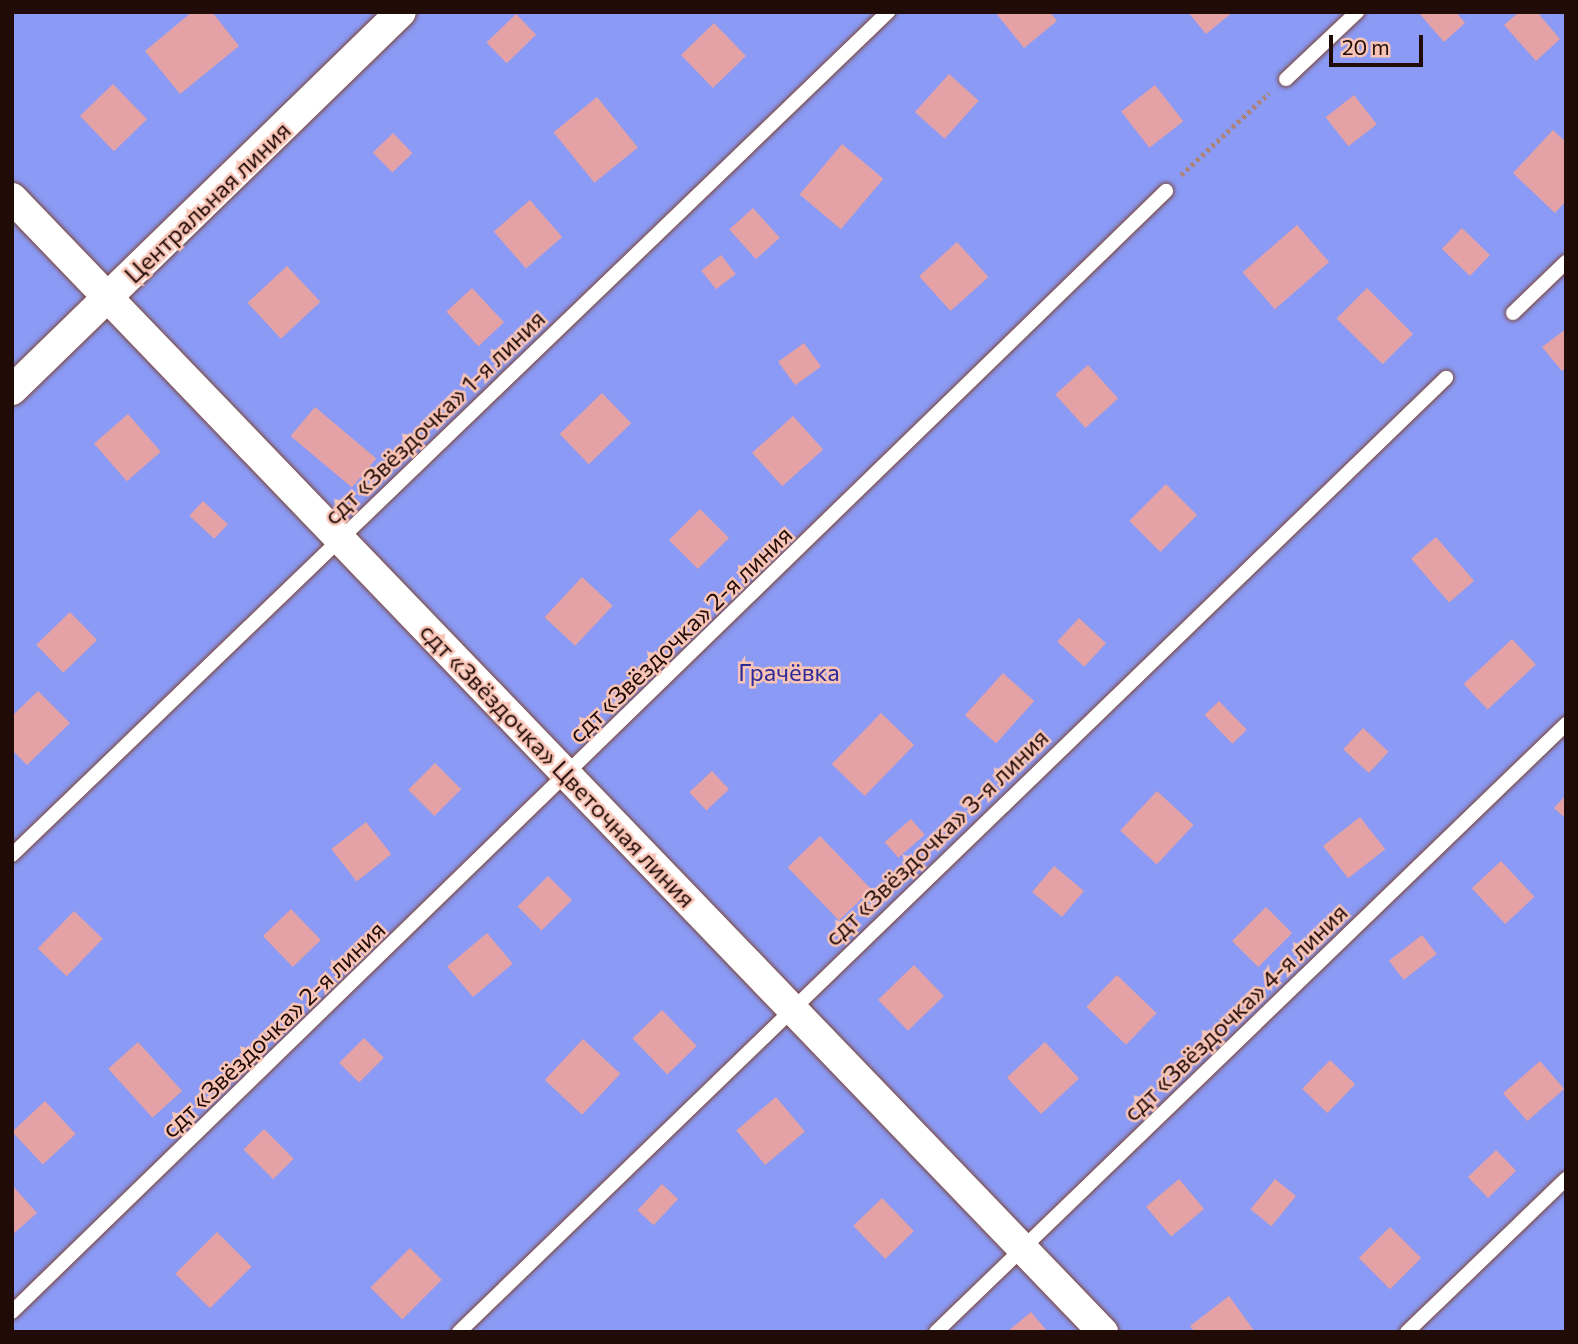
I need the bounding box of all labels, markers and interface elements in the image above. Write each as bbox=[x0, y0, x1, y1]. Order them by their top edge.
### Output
scale bar bbox=[1333, 21, 1428, 65]
text: 20 m bbox=[1342, 34, 1390, 59]
street label: Центральная линия bbox=[118, 115, 296, 289]
street label: сдт «Звёздочка» 1-я линия bbox=[318, 304, 550, 530]
street label: сдт «Звёздочка» 2-я линия bbox=[562, 520, 798, 748]
street label: сдт «Звёздочка» Цветочная линия bbox=[414, 617, 702, 913]
park label: Грачёвка bbox=[738, 658, 840, 686]
street label: сдт «Звёздочка» 3-я линия bbox=[818, 723, 1054, 951]
street label: сдт «Звёздочка» 4-я линия bbox=[1117, 897, 1353, 1127]
street label: сдт «Звёздочка» 2-я линия bbox=[155, 915, 391, 1143]

